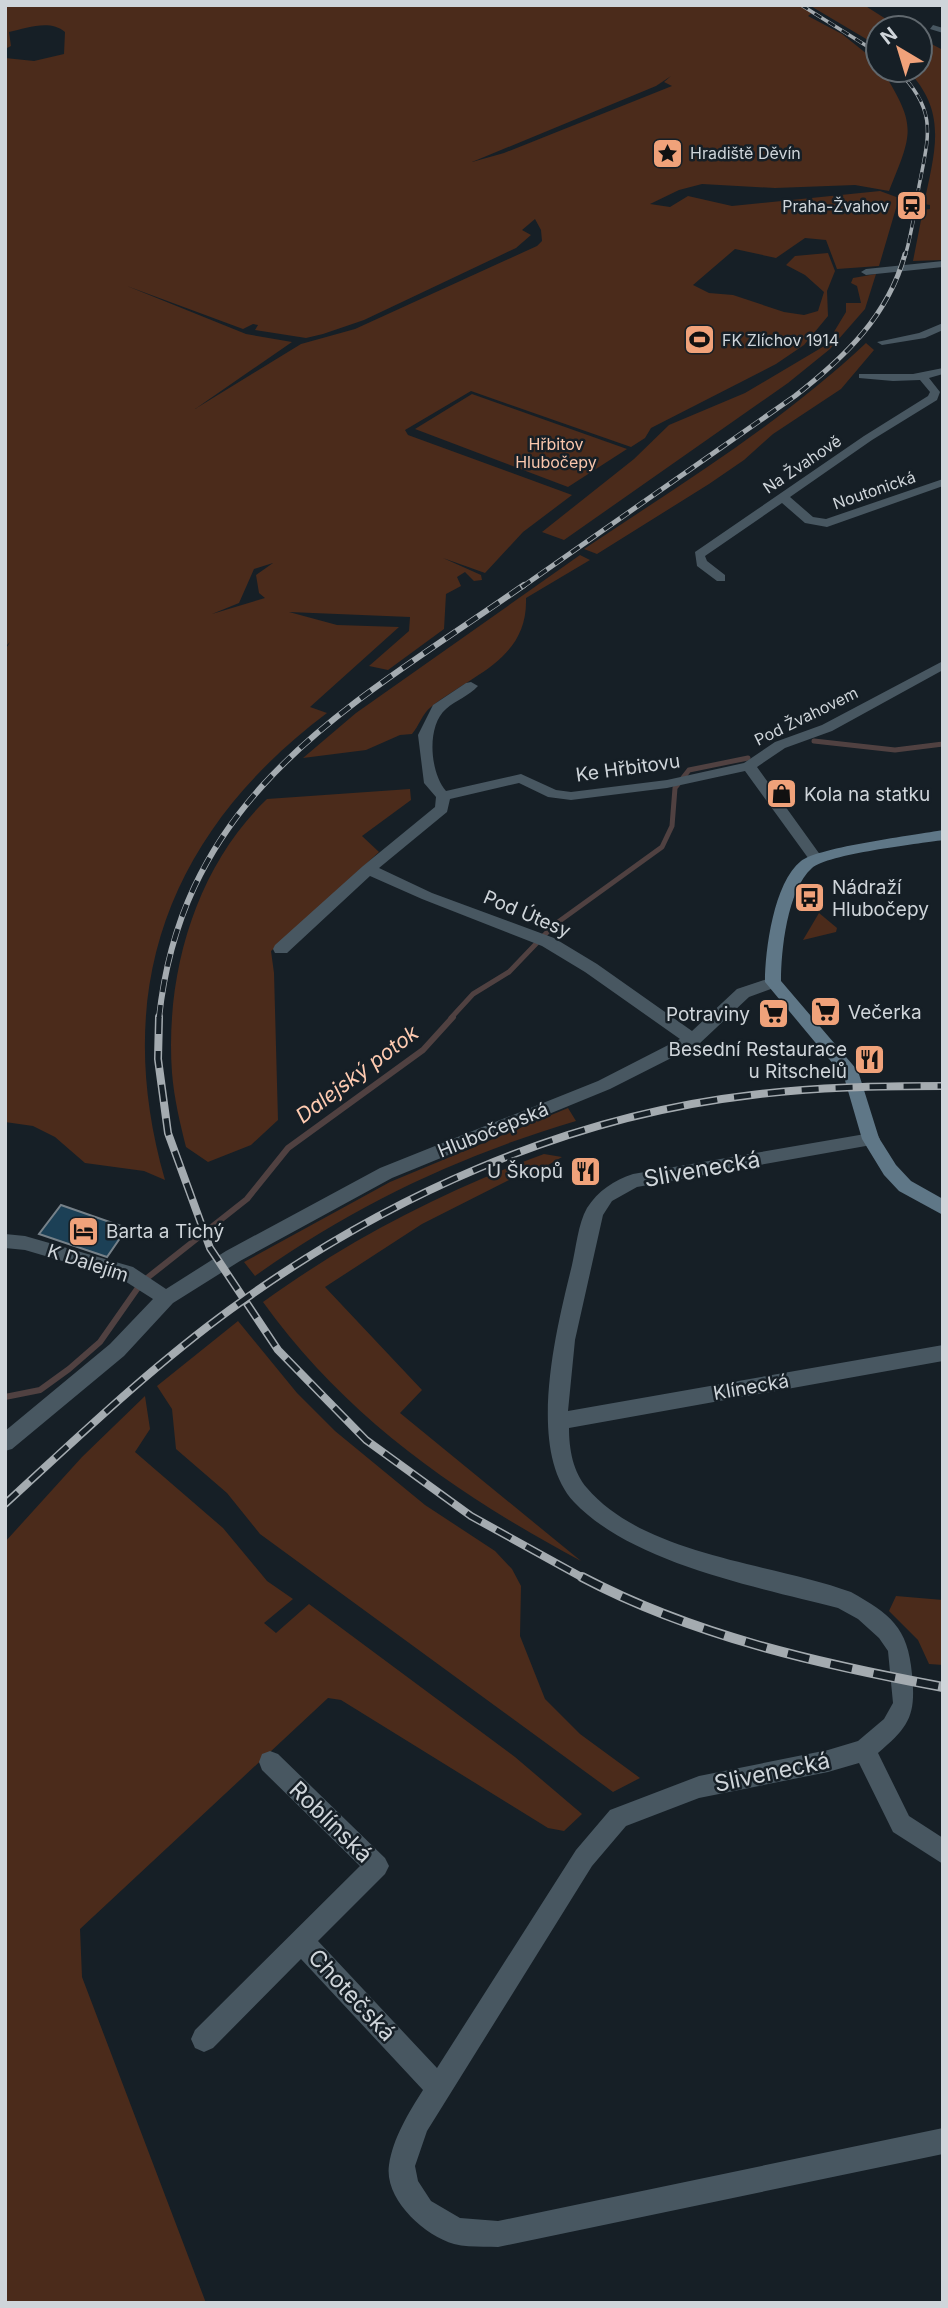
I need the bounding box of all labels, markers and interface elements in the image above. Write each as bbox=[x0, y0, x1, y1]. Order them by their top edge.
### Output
north arrow bbox=[864, 14, 934, 84]
text: N bbox=[876, 22, 902, 50]
place icon: Hradiště Děvín bbox=[650, 136, 684, 170]
place label: Hradiště Děvín bbox=[690, 143, 801, 163]
station icon: Praha-Žvahov bbox=[895, 189, 929, 223]
place label: Praha-Žvahov bbox=[782, 196, 889, 216]
sports icon: FK Zlíchov 1914 bbox=[682, 323, 716, 357]
place label: FK Zlíchov 1914 bbox=[722, 330, 839, 350]
street label: Na Žvahově bbox=[759, 430, 845, 498]
park label: Hřbitov Hlubočepy bbox=[515, 434, 597, 472]
street label: Noutonická bbox=[830, 467, 918, 513]
street label: Pod Žvahovem bbox=[751, 682, 861, 750]
street label: Ke Hřbitovu bbox=[574, 749, 682, 787]
shop icon: Kola na statku bbox=[764, 777, 798, 811]
place label: Kola na statku bbox=[804, 783, 930, 806]
place label: Nádraží Hlubočepy bbox=[832, 876, 929, 921]
bus stop icon: Nádraží Hlubočepy bbox=[792, 881, 826, 915]
street label: Pod Útesy bbox=[480, 884, 575, 943]
supermarket icon: Večerka bbox=[808, 995, 842, 1029]
supermarket icon: Potraviny bbox=[756, 997, 790, 1031]
place label: Večerka bbox=[848, 1001, 922, 1024]
place label: Potraviny bbox=[666, 1003, 750, 1026]
water label: Dalejský potok bbox=[291, 1020, 424, 1128]
place label: Besední Restaurace u Ritschelů bbox=[669, 1038, 847, 1083]
restaurant icon: Besední Restaurace u Ritschelů bbox=[853, 1043, 887, 1077]
street label: Hlubočepská bbox=[434, 1097, 552, 1163]
street label: Slivenecká bbox=[642, 1145, 762, 1193]
restaurant icon: U Škopů bbox=[569, 1154, 603, 1188]
place label: U Škopů bbox=[487, 1160, 563, 1183]
hotel icon: Barta a Tichý bbox=[66, 1214, 100, 1248]
place label: Barta a Tichý bbox=[106, 1220, 225, 1243]
street label: K Dalejím bbox=[44, 1239, 132, 1287]
street label: Klínecká bbox=[711, 1369, 791, 1405]
street label: Slivenecká bbox=[712, 1746, 832, 1798]
street label: Roblínská bbox=[284, 1776, 378, 1868]
street label: Chotečská bbox=[302, 1943, 402, 2047]

